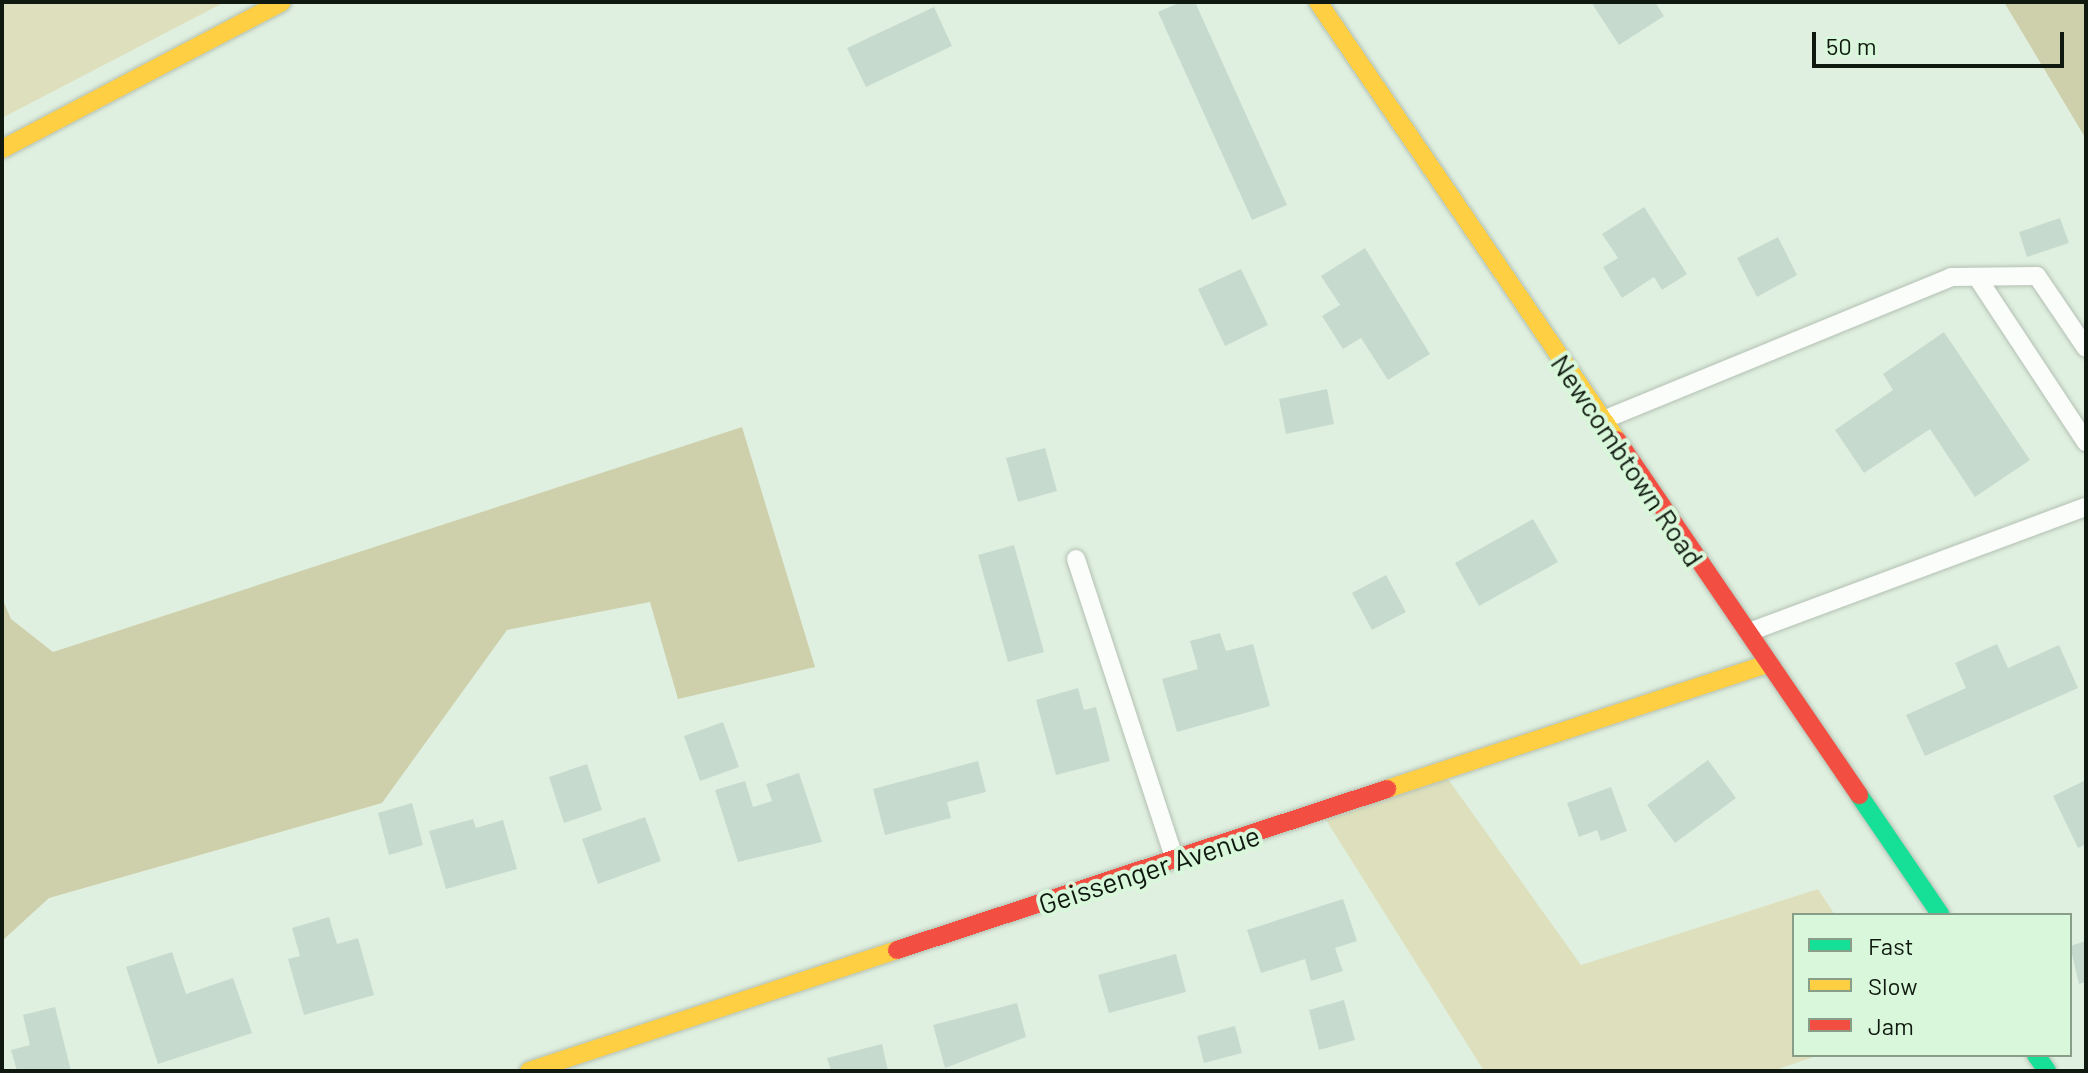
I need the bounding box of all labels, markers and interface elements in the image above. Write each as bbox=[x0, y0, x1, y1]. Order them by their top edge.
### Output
scale bar bbox=[1816, 16, 2068, 66]
text: 50 m bbox=[1826, 31, 1877, 60]
street label: Newcombtown Road bbox=[1545, 348, 1711, 572]
street label: Geissenger Avenue bbox=[1034, 817, 1264, 921]
legend bbox=[1792, 913, 2072, 1057]
text: Fast bbox=[1868, 931, 1913, 960]
text: Slow bbox=[1868, 971, 1917, 1000]
text: Jam bbox=[1868, 1011, 1914, 1040]

